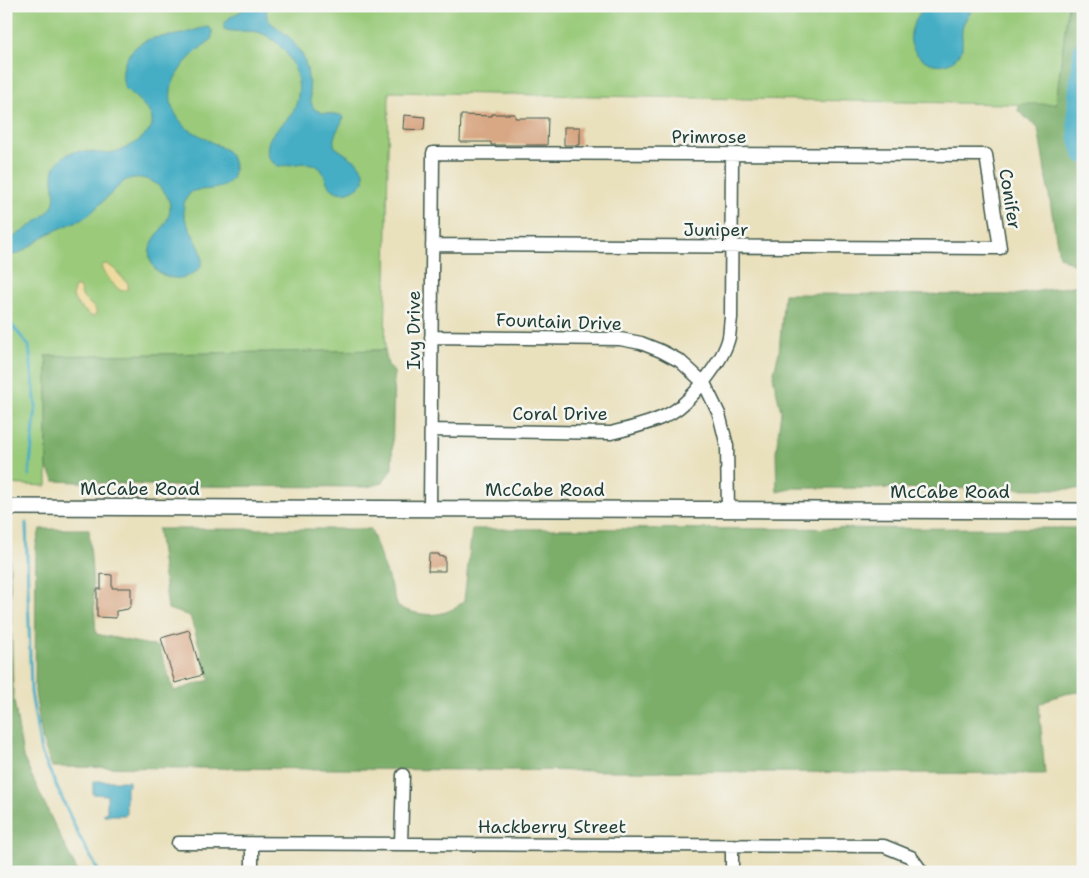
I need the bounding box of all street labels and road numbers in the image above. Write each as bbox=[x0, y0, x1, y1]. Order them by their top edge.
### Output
street label: Primrose bbox=[671, 125, 747, 149]
street label: Conifer bbox=[993, 167, 1027, 231]
street label: Juniper bbox=[683, 218, 749, 242]
street label: Ivy Drive bbox=[402, 290, 426, 370]
street label: Fountain Drive bbox=[496, 308, 622, 336]
street label: Coral Drive bbox=[512, 402, 608, 426]
street label: McCabe Road bbox=[80, 477, 200, 501]
street label: McCabe Road bbox=[485, 478, 605, 502]
street label: McCabe Road bbox=[890, 480, 1010, 504]
street label: Hackberry Street bbox=[478, 815, 626, 839]

